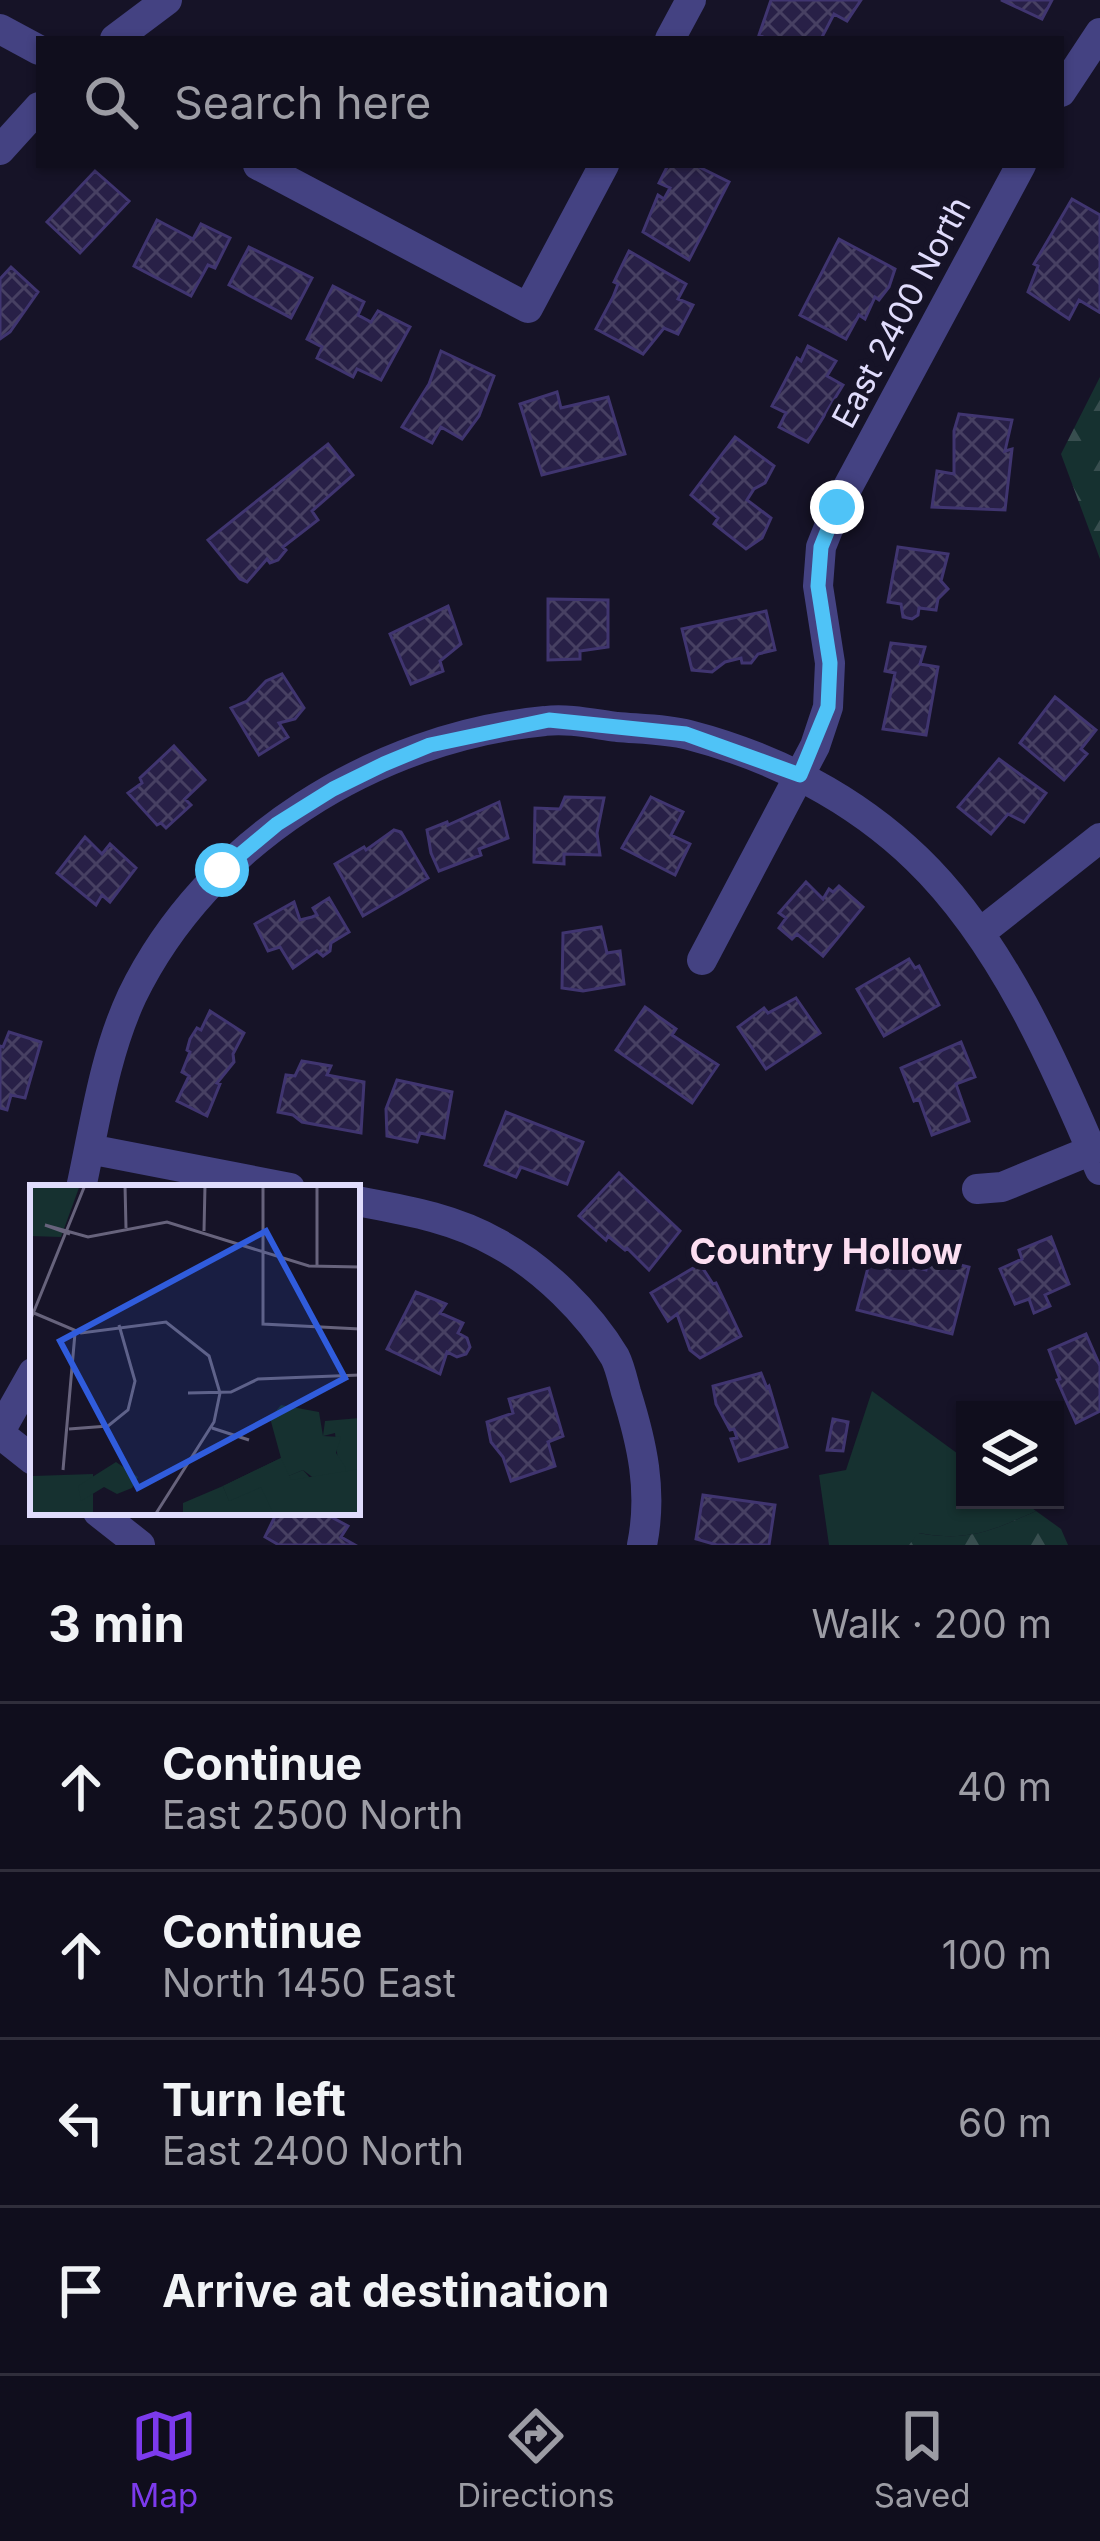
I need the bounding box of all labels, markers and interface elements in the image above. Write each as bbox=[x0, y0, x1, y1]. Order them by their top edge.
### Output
search box bbox=[36, 36, 1064, 168]
icon: search bbox=[78, 69, 144, 135]
text: Search here bbox=[174, 75, 431, 130]
street label: East 2400 North bbox=[823, 190, 979, 434]
route end bbox=[810, 480, 864, 534]
route start bbox=[195, 843, 249, 897]
inset map bbox=[30, 1185, 360, 1515]
district label: Country Hollow bbox=[690, 1229, 963, 1273]
map controls bbox=[956, 1401, 1064, 1509]
button: layers bbox=[956, 1401, 1064, 1509]
text: 3 min bbox=[48, 1593, 185, 1654]
text: Walk · 200 m bbox=[812, 1600, 1052, 1647]
text: Continue bbox=[162, 1736, 362, 1791]
icon: ahead bbox=[48, 1754, 114, 1820]
text: 40 m bbox=[957, 1763, 1052, 1810]
text: East 2500 North bbox=[162, 1791, 463, 1838]
text: Continue bbox=[162, 1904, 362, 1959]
icon: ahead bbox=[48, 1922, 114, 1988]
text: 100 m bbox=[942, 1931, 1052, 1978]
text: North 1450 East bbox=[162, 1959, 456, 2006]
text: Turn left bbox=[162, 2072, 346, 2127]
icon: left bbox=[48, 2090, 114, 2156]
text: 60 m bbox=[958, 2099, 1052, 2146]
text: East 2400 North bbox=[162, 2127, 464, 2174]
icon: arrive bbox=[48, 2258, 114, 2324]
text: Arrive at destination bbox=[162, 2263, 609, 2318]
tab: Map bbox=[130, 2403, 198, 2515]
tab: Directions bbox=[457, 2403, 615, 2515]
tab: Saved bbox=[874, 2403, 970, 2515]

